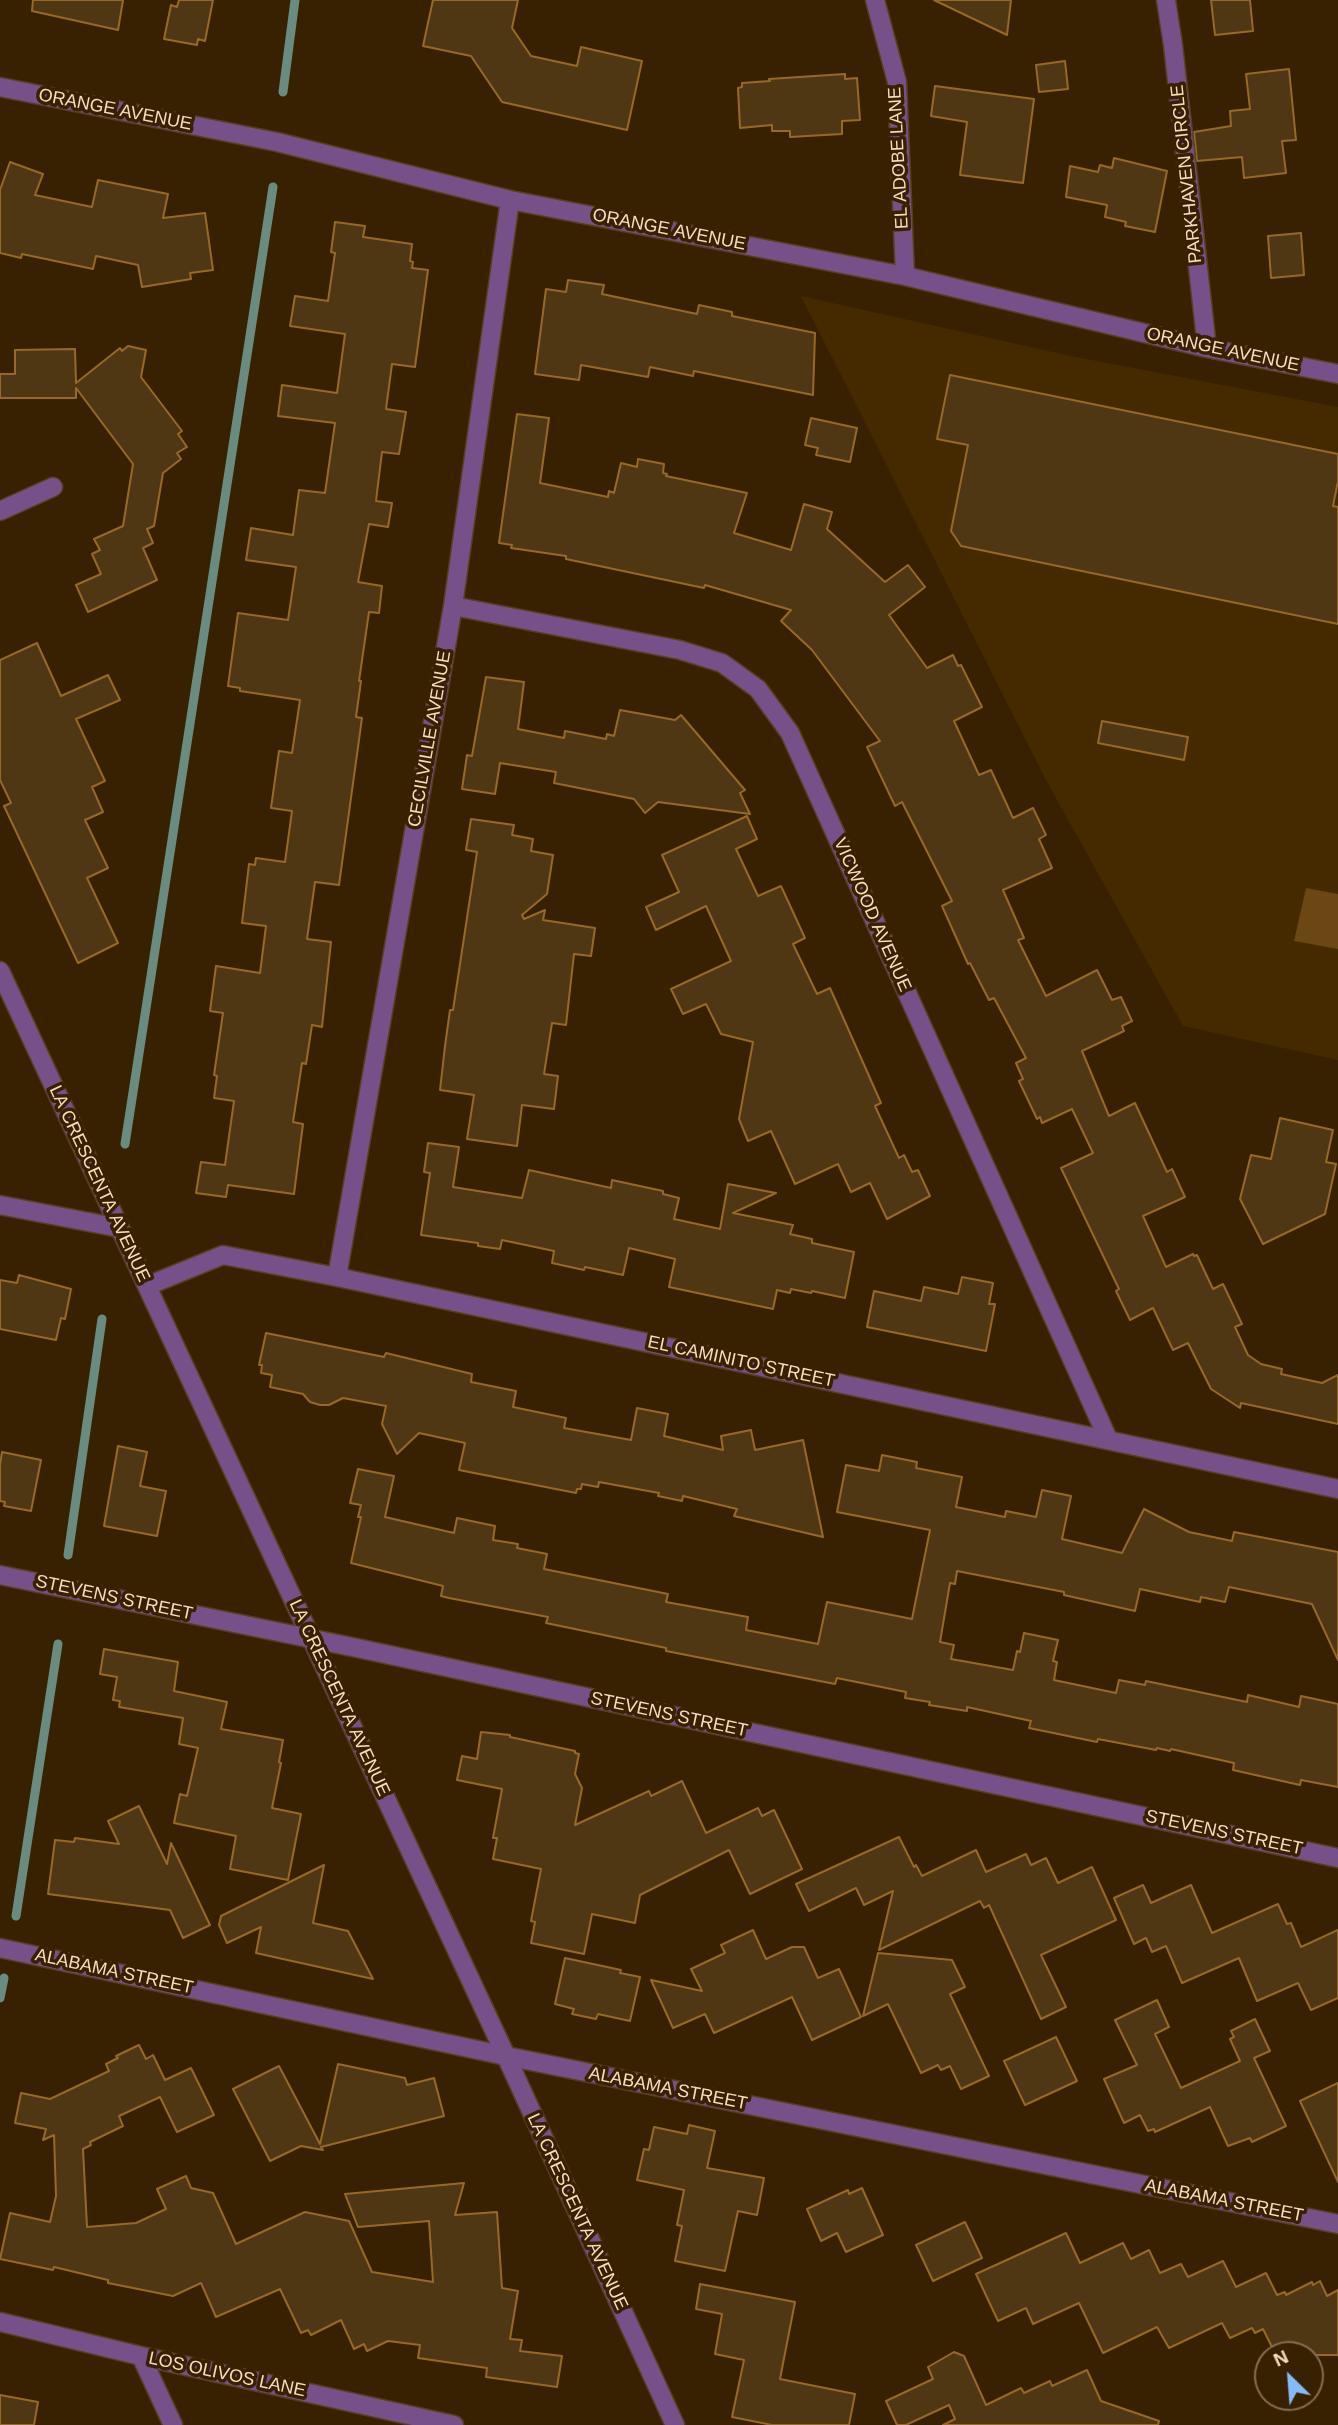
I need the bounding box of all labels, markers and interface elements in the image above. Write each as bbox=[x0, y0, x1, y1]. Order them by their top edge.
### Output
street label: PARKHAVEN CIRCLE bbox=[1167, 84, 1207, 264]
street label: ORANGE AVENUE bbox=[37, 85, 193, 135]
street label: EL ADOBE LANE bbox=[884, 87, 914, 229]
street label: ORANGE AVENUE bbox=[591, 205, 747, 255]
street label: ORANGE AVENUE bbox=[1145, 323, 1301, 377]
street label: CECILVILLE AVENUE bbox=[404, 649, 456, 829]
street label: VICWOOD AVENUE bbox=[828, 835, 916, 995]
street label: LA CRESCENTA AVENUE bbox=[44, 1082, 154, 1286]
street label: EL CAMINITO STREET bbox=[645, 1332, 837, 1392]
street label: STEVENS STREET bbox=[33, 1571, 195, 1625]
street label: LA CRESCENTA AVENUE bbox=[284, 1596, 394, 1800]
street label: STEVENS STREET bbox=[588, 1688, 750, 1742]
street label: STEVENS STREET bbox=[1143, 1806, 1305, 1860]
street label: ALABAMA STREET bbox=[33, 1945, 195, 1999]
street label: ALABAMA STREET bbox=[587, 2063, 749, 2115]
street label: LA CRESCENTA AVENUE bbox=[522, 2110, 632, 2314]
street label: ALABAMA STREET bbox=[1143, 2175, 1305, 2227]
north arrow bbox=[1254, 2341, 1324, 2411]
text: N bbox=[1270, 2346, 1291, 2371]
street label: LOS OLIVOS LANE bbox=[146, 2348, 308, 2402]

